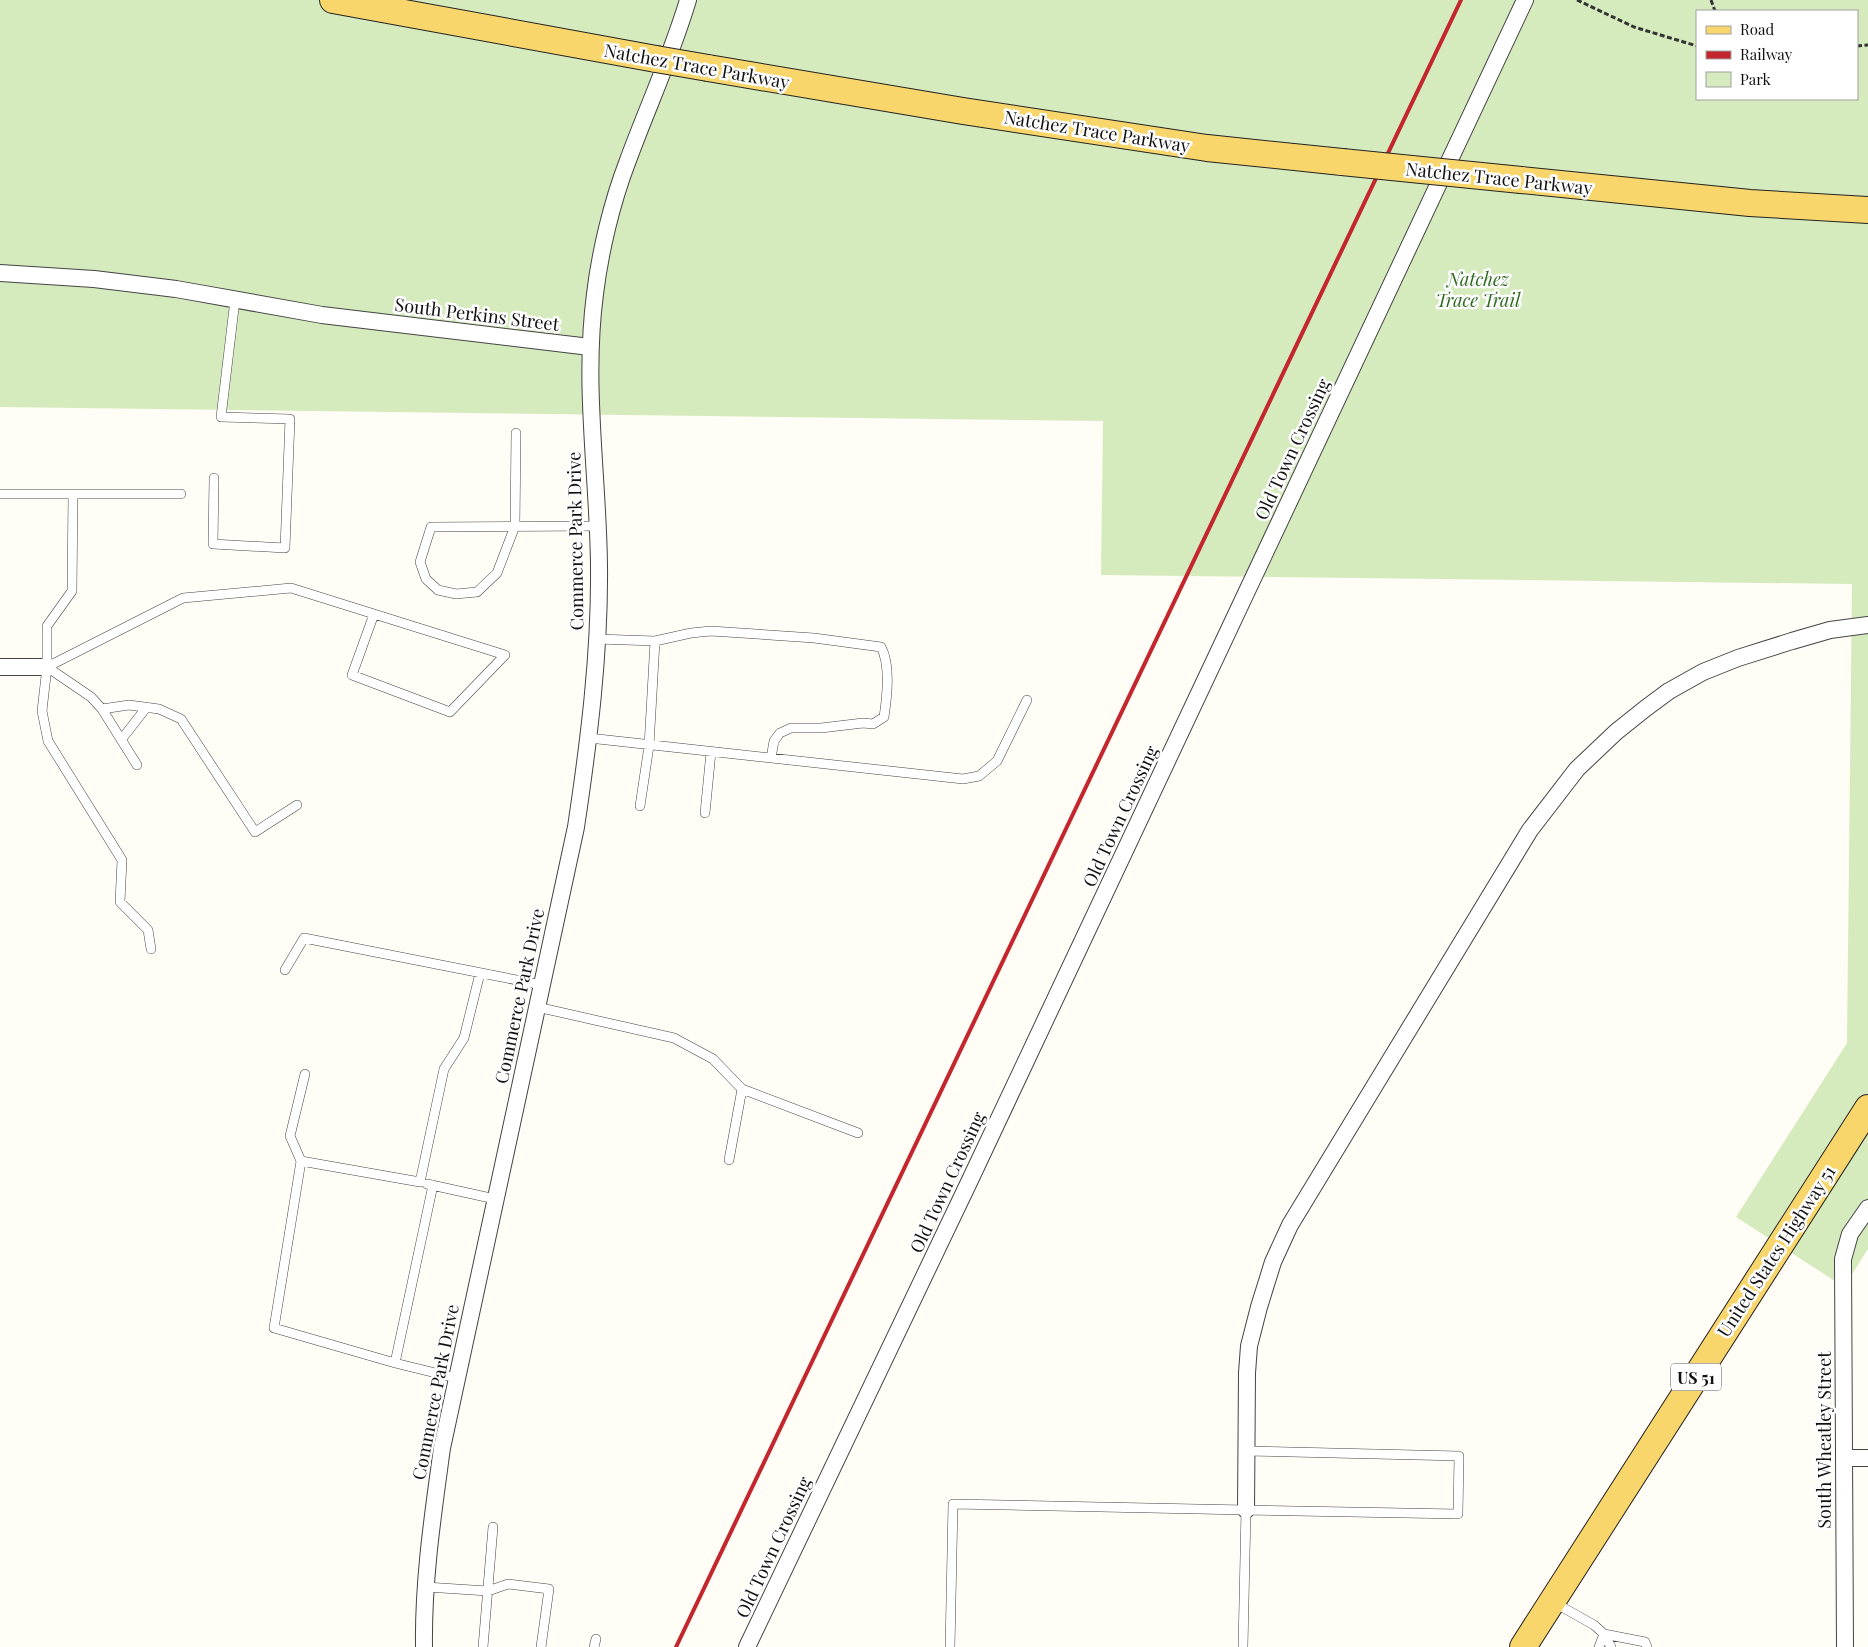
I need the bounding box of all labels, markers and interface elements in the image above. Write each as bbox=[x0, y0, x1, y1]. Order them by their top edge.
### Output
legend bbox=[1696, 10, 1858, 100]
text: Road bbox=[1740, 19, 1774, 39]
street label: Natchez Trace Parkway bbox=[602, 38, 792, 94]
text: Railway bbox=[1740, 44, 1793, 64]
text: Park bbox=[1740, 69, 1772, 89]
street label: Natchez Trace Parkway bbox=[1002, 104, 1192, 158]
street label: Natchez Trace Parkway bbox=[1404, 156, 1594, 200]
park label: Natchez Trace Trail bbox=[1436, 267, 1521, 312]
street label: South Perkins Street bbox=[393, 292, 561, 336]
street label: Old Town Crossing bbox=[1249, 374, 1335, 523]
street label: Commerce Park Drive bbox=[561, 452, 589, 630]
street label: Old Town Crossing bbox=[1077, 741, 1163, 890]
street label: Commerce Park Drive bbox=[489, 906, 549, 1086]
street label: Old Town Crossing bbox=[904, 1107, 990, 1256]
street label: United States Highway 51 bbox=[1711, 1160, 1841, 1341]
street label: Commerce Park Drive bbox=[406, 1302, 464, 1482]
street label: South Wheatley Street bbox=[1812, 1351, 1836, 1529]
road number: US 51 bbox=[1671, 1364, 1721, 1390]
street label: Old Town Crossing bbox=[730, 1472, 816, 1621]

